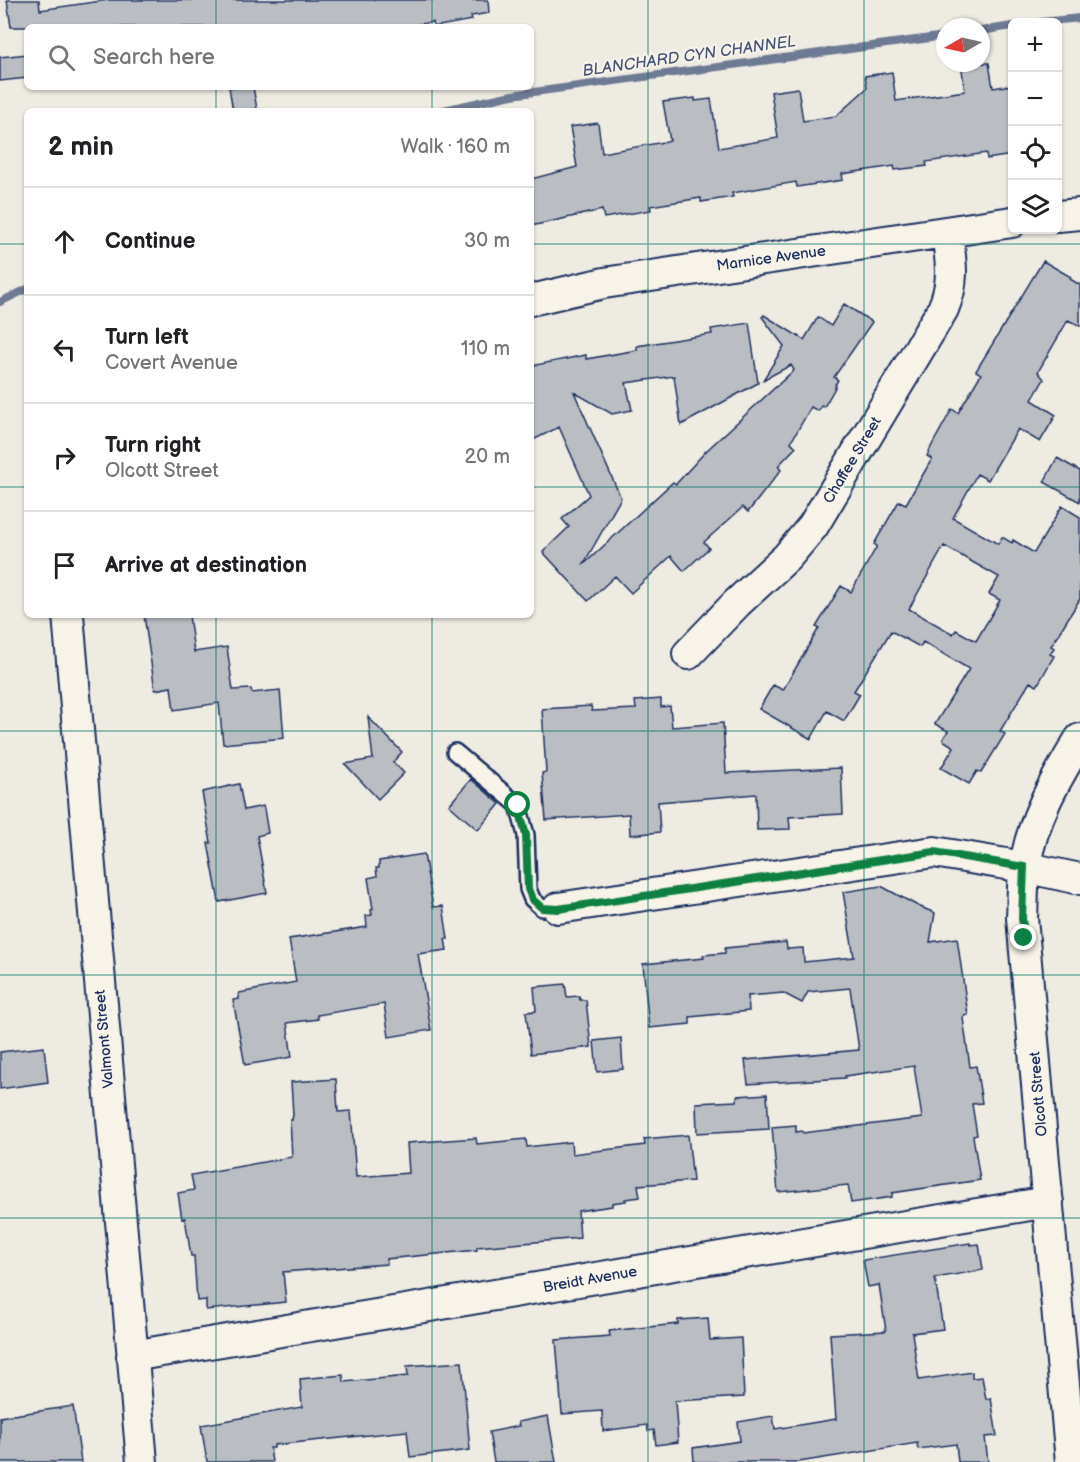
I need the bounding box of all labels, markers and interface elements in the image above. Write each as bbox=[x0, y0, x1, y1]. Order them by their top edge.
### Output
north arrow bbox=[936, 18, 990, 72]
map controls bbox=[1008, 18, 1062, 234]
button: + bbox=[1008, 18, 1062, 72]
search box bbox=[24, 24, 534, 90]
water label: BLANCHARD CYN CHANNEL bbox=[581, 32, 797, 81]
icon: search bbox=[45, 41, 78, 74]
text: Search here bbox=[93, 44, 215, 71]
button: − bbox=[1008, 72, 1062, 126]
button: locate bbox=[1008, 126, 1062, 180]
text: 2 min bbox=[48, 132, 114, 163]
text: Walk · 160 m bbox=[401, 135, 510, 159]
button: layers bbox=[1008, 180, 1062, 234]
icon: ahead bbox=[48, 225, 81, 258]
text: Continue bbox=[105, 228, 195, 255]
text: 30 m bbox=[464, 229, 510, 253]
street label: Marnice Avenue bbox=[715, 241, 827, 276]
text: Turn left bbox=[105, 324, 189, 351]
icon: left bbox=[48, 333, 81, 366]
text: 110 m bbox=[461, 337, 510, 361]
text: Covert Avenue bbox=[105, 351, 238, 375]
street label: Chaffee Street bbox=[819, 413, 886, 507]
text: Turn right bbox=[105, 432, 201, 459]
icon: right bbox=[48, 441, 81, 474]
text: 20 m bbox=[465, 445, 510, 469]
text: Olcott Street bbox=[105, 459, 219, 483]
icon: arrive bbox=[48, 549, 81, 582]
text: Arrive at destination bbox=[105, 552, 307, 579]
route start bbox=[504, 791, 530, 817]
route end bbox=[1010, 924, 1036, 950]
street label: Valmont Street bbox=[91, 988, 118, 1089]
street label: Olcott Street bbox=[1025, 1050, 1052, 1137]
street label: Breidt Avenue bbox=[541, 1262, 639, 1297]

